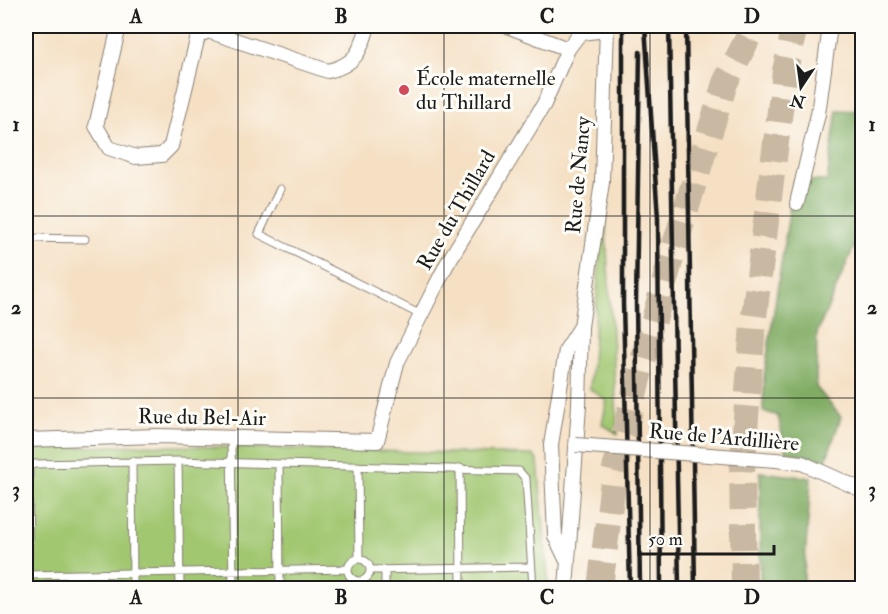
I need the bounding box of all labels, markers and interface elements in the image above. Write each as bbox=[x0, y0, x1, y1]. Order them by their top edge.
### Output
text: A bbox=[129, 4, 143, 29]
text: B bbox=[334, 4, 348, 29]
text: C bbox=[540, 4, 554, 29]
text: D bbox=[744, 4, 760, 29]
north arrow bbox=[771, 57, 831, 117]
place label: École maternelle du Thillard bbox=[416, 65, 556, 116]
marker: École maternelle du Thillard bbox=[397, 83, 411, 97]
text: N bbox=[788, 89, 808, 112]
text: 1 bbox=[12, 112, 20, 137]
text: 1 bbox=[868, 112, 876, 137]
street label: Rue de Nancy bbox=[560, 114, 597, 235]
street label: Rue du Thillard bbox=[411, 145, 502, 275]
text: 2 bbox=[11, 295, 21, 320]
text: 2 bbox=[867, 295, 877, 320]
street label: Rue du Bel-Air bbox=[138, 403, 266, 432]
street label: Rue de l'Ardillière bbox=[648, 417, 801, 458]
text: 3 bbox=[12, 477, 20, 502]
text: 3 bbox=[868, 477, 876, 502]
scale bar bbox=[639, 518, 774, 556]
text: 50 m bbox=[648, 528, 683, 551]
text: A bbox=[129, 585, 143, 610]
text: B bbox=[334, 585, 348, 610]
text: C bbox=[540, 585, 554, 610]
text: D bbox=[744, 585, 760, 610]

